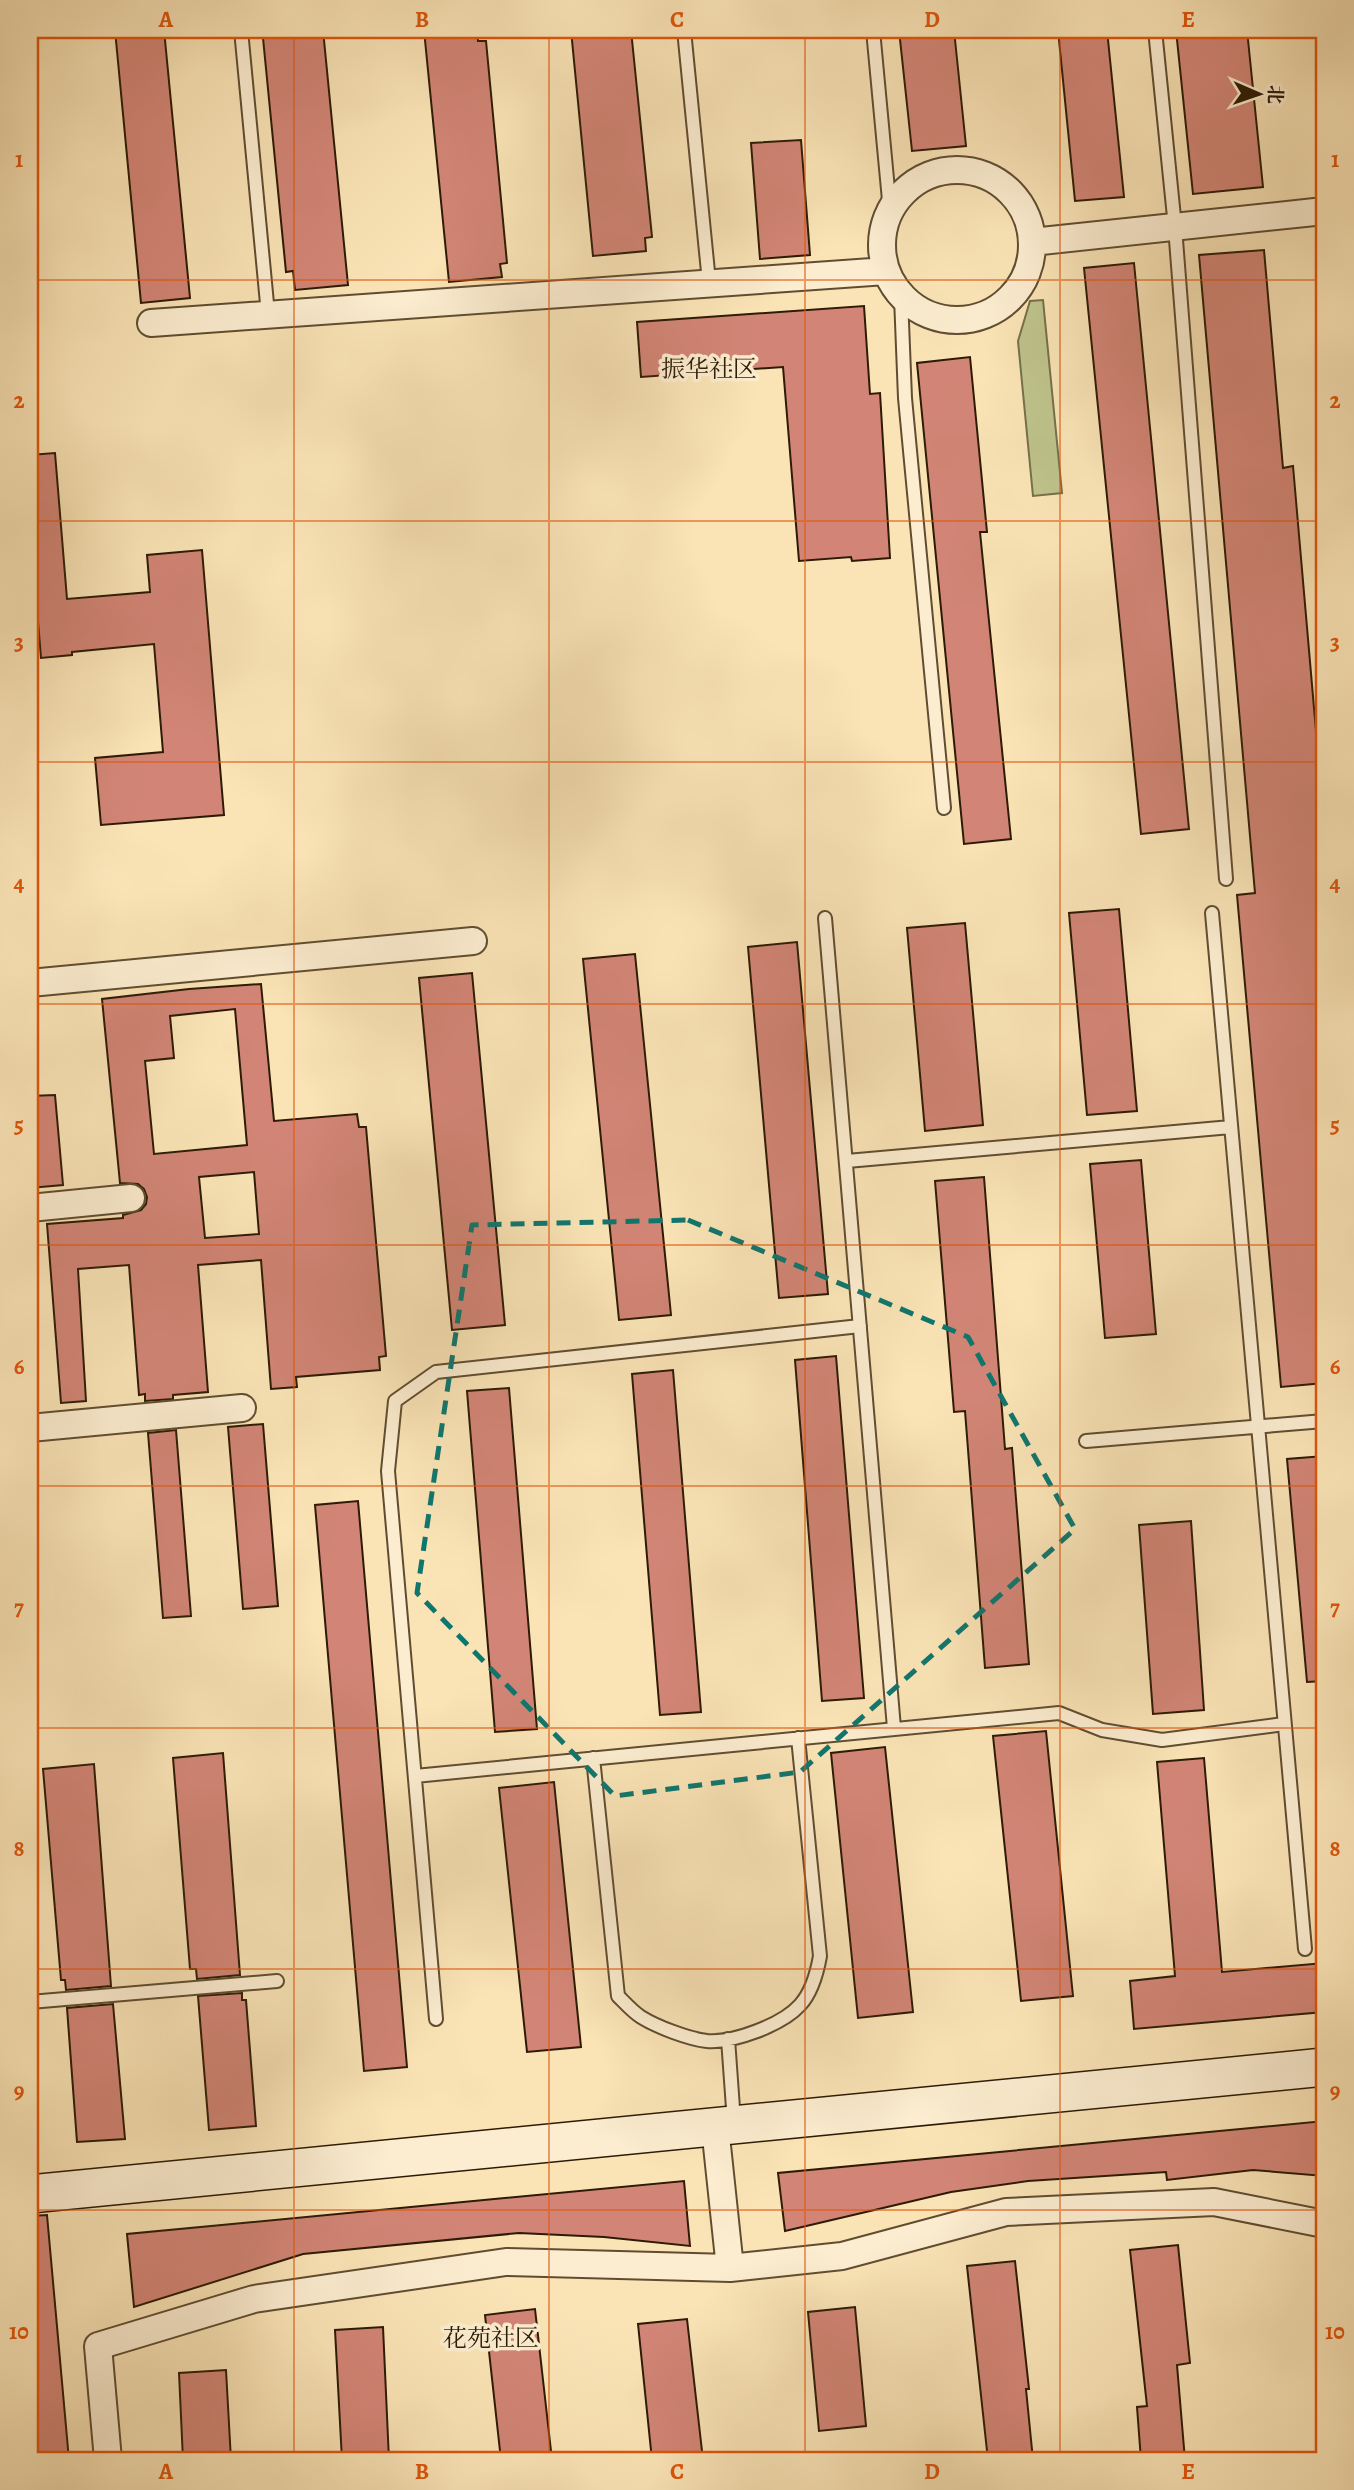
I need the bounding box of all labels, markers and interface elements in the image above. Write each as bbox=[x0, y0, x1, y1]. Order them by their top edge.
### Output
text: A bbox=[158, 4, 174, 35]
text: B bbox=[415, 4, 429, 35]
text: C bbox=[670, 4, 684, 35]
text: D bbox=[924, 4, 940, 35]
text: E bbox=[1181, 4, 1195, 35]
north arrow bbox=[1224, 60, 1294, 130]
text: 北 bbox=[1262, 85, 1288, 105]
text: 1 bbox=[15, 144, 23, 175]
text: 1 bbox=[1331, 144, 1339, 175]
district label: 振华社区 bbox=[661, 353, 757, 385]
text: 2 bbox=[13, 385, 25, 416]
text: 2 bbox=[1329, 385, 1341, 416]
text: 3 bbox=[14, 627, 24, 658]
text: 3 bbox=[1330, 627, 1340, 658]
text: 4 bbox=[14, 868, 25, 899]
text: 4 bbox=[1330, 868, 1341, 899]
text: 5 bbox=[14, 1109, 24, 1140]
text: 5 bbox=[1330, 1109, 1340, 1140]
text: 6 bbox=[14, 1351, 25, 1382]
text: 6 bbox=[1330, 1351, 1341, 1382]
text: 7 bbox=[14, 1592, 24, 1623]
text: 7 bbox=[1330, 1592, 1340, 1623]
text: 8 bbox=[13, 1833, 25, 1864]
text: 8 bbox=[1329, 1833, 1341, 1864]
text: 9 bbox=[14, 2075, 24, 2106]
text: 9 bbox=[1330, 2075, 1340, 2106]
text: 10 bbox=[9, 2316, 29, 2347]
text: 10 bbox=[1325, 2316, 1345, 2347]
district label: 花苑社区 bbox=[443, 2322, 539, 2354]
text: A bbox=[158, 2456, 174, 2487]
text: B bbox=[415, 2456, 429, 2487]
text: C bbox=[670, 2456, 684, 2487]
text: D bbox=[924, 2456, 940, 2487]
text: E bbox=[1181, 2456, 1195, 2487]

